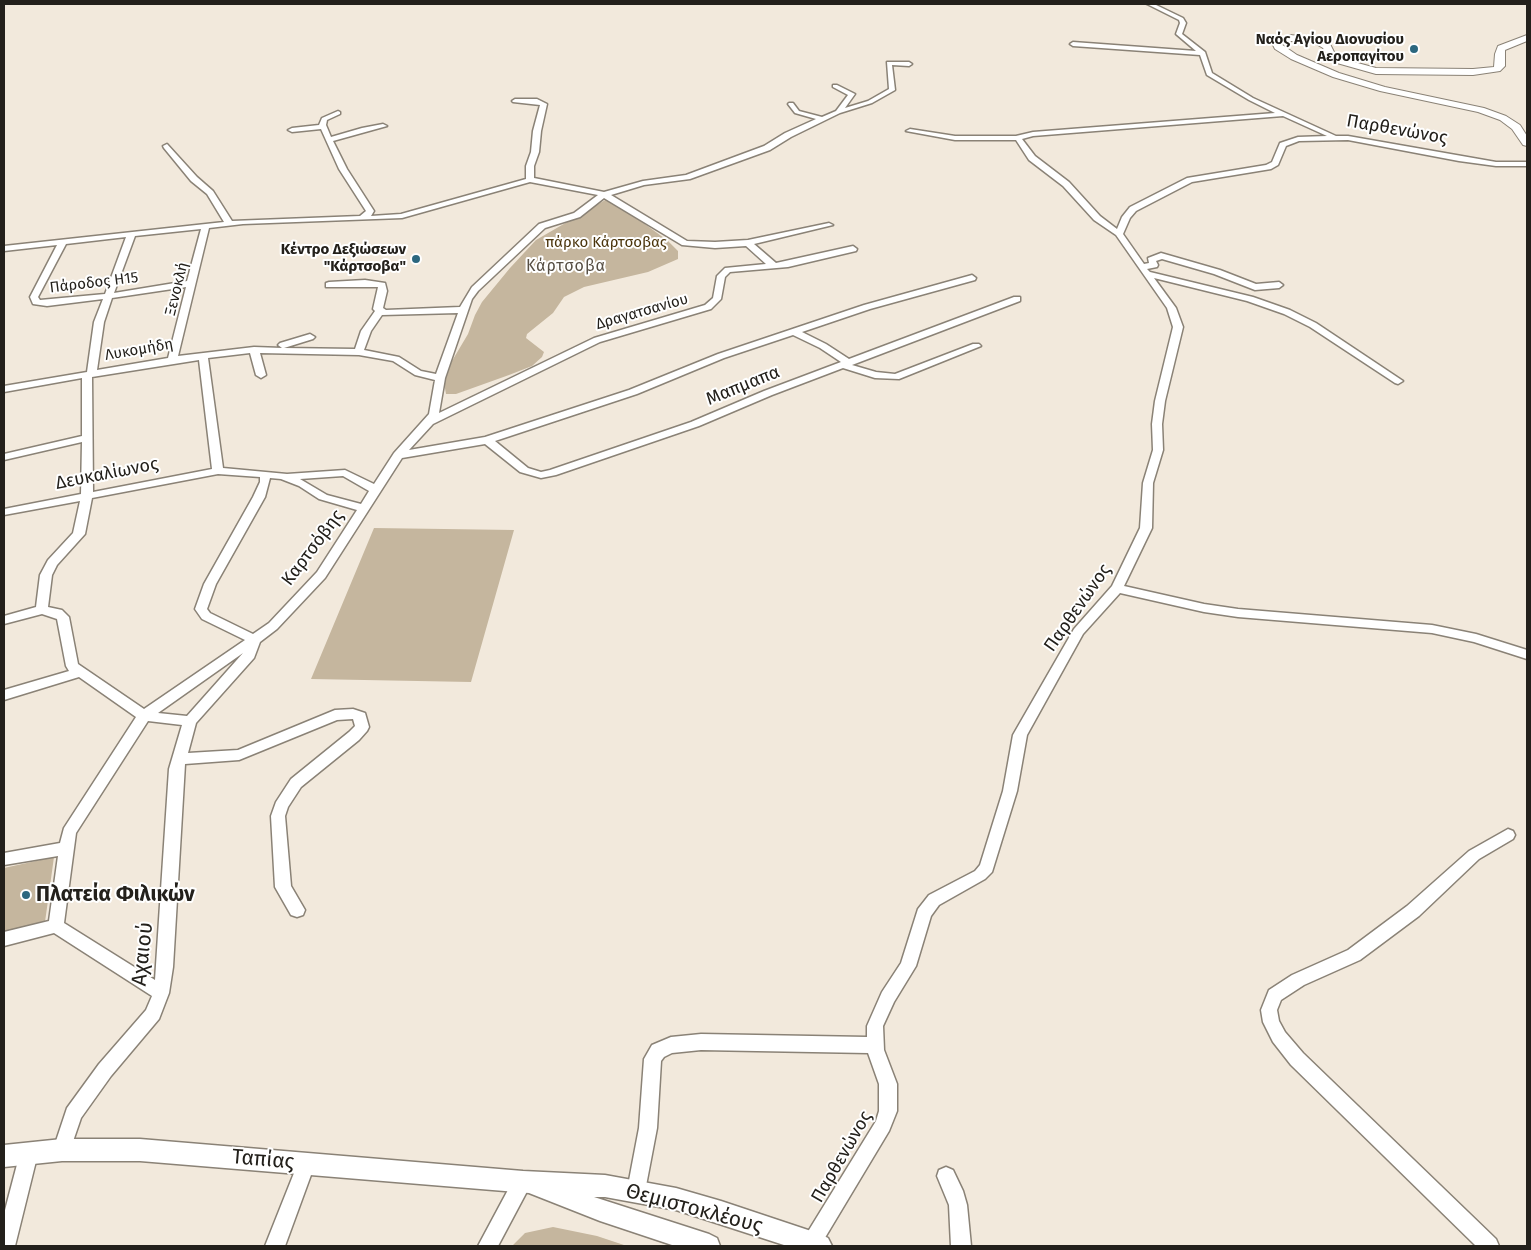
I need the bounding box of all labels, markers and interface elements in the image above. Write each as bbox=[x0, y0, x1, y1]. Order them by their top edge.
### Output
place label: Ναός Αγίου Διονυσίου Αεροπαγίτου bbox=[1256, 31, 1404, 66]
marker: Ναός Αγίου Διονυσίου Αεροπαγίτου bbox=[1408, 43, 1420, 55]
street label: Παρθενώνος bbox=[1345, 111, 1449, 149]
park label: πάρκο Κάρτσοβας bbox=[545, 234, 667, 252]
place label: Κέντρο Δεξιώσεων "Κάρτσοβα" bbox=[281, 241, 406, 276]
marker: Κέντρο Δεξιώσεων "Κάρτσοβα" bbox=[410, 253, 422, 265]
district label: Κάρτσοβα bbox=[525, 257, 607, 277]
street label: Ξενοκλή bbox=[162, 260, 192, 318]
street label: Πάροδος Η15 bbox=[49, 269, 139, 297]
street label: Δραγατσανίου bbox=[594, 290, 690, 334]
street label: Λυκομήδη bbox=[103, 335, 175, 365]
street label: Μαπμαπα bbox=[703, 361, 783, 411]
street label: Δευκαλίωνος bbox=[54, 453, 160, 495]
street label: Καρτσόβης bbox=[277, 506, 349, 590]
street label: Παρθενώνος bbox=[1040, 560, 1116, 656]
place label: Πλατεία Φιλικών bbox=[36, 882, 195, 908]
marker: Πλατεία Φιλικών bbox=[20, 889, 32, 901]
street label: Αχαιού bbox=[127, 921, 159, 987]
street label: Παρθενώνος bbox=[807, 1107, 877, 1207]
street label: Ταπίας bbox=[231, 1145, 295, 1175]
street label: Θεμιστοκλέους bbox=[623, 1179, 765, 1239]

